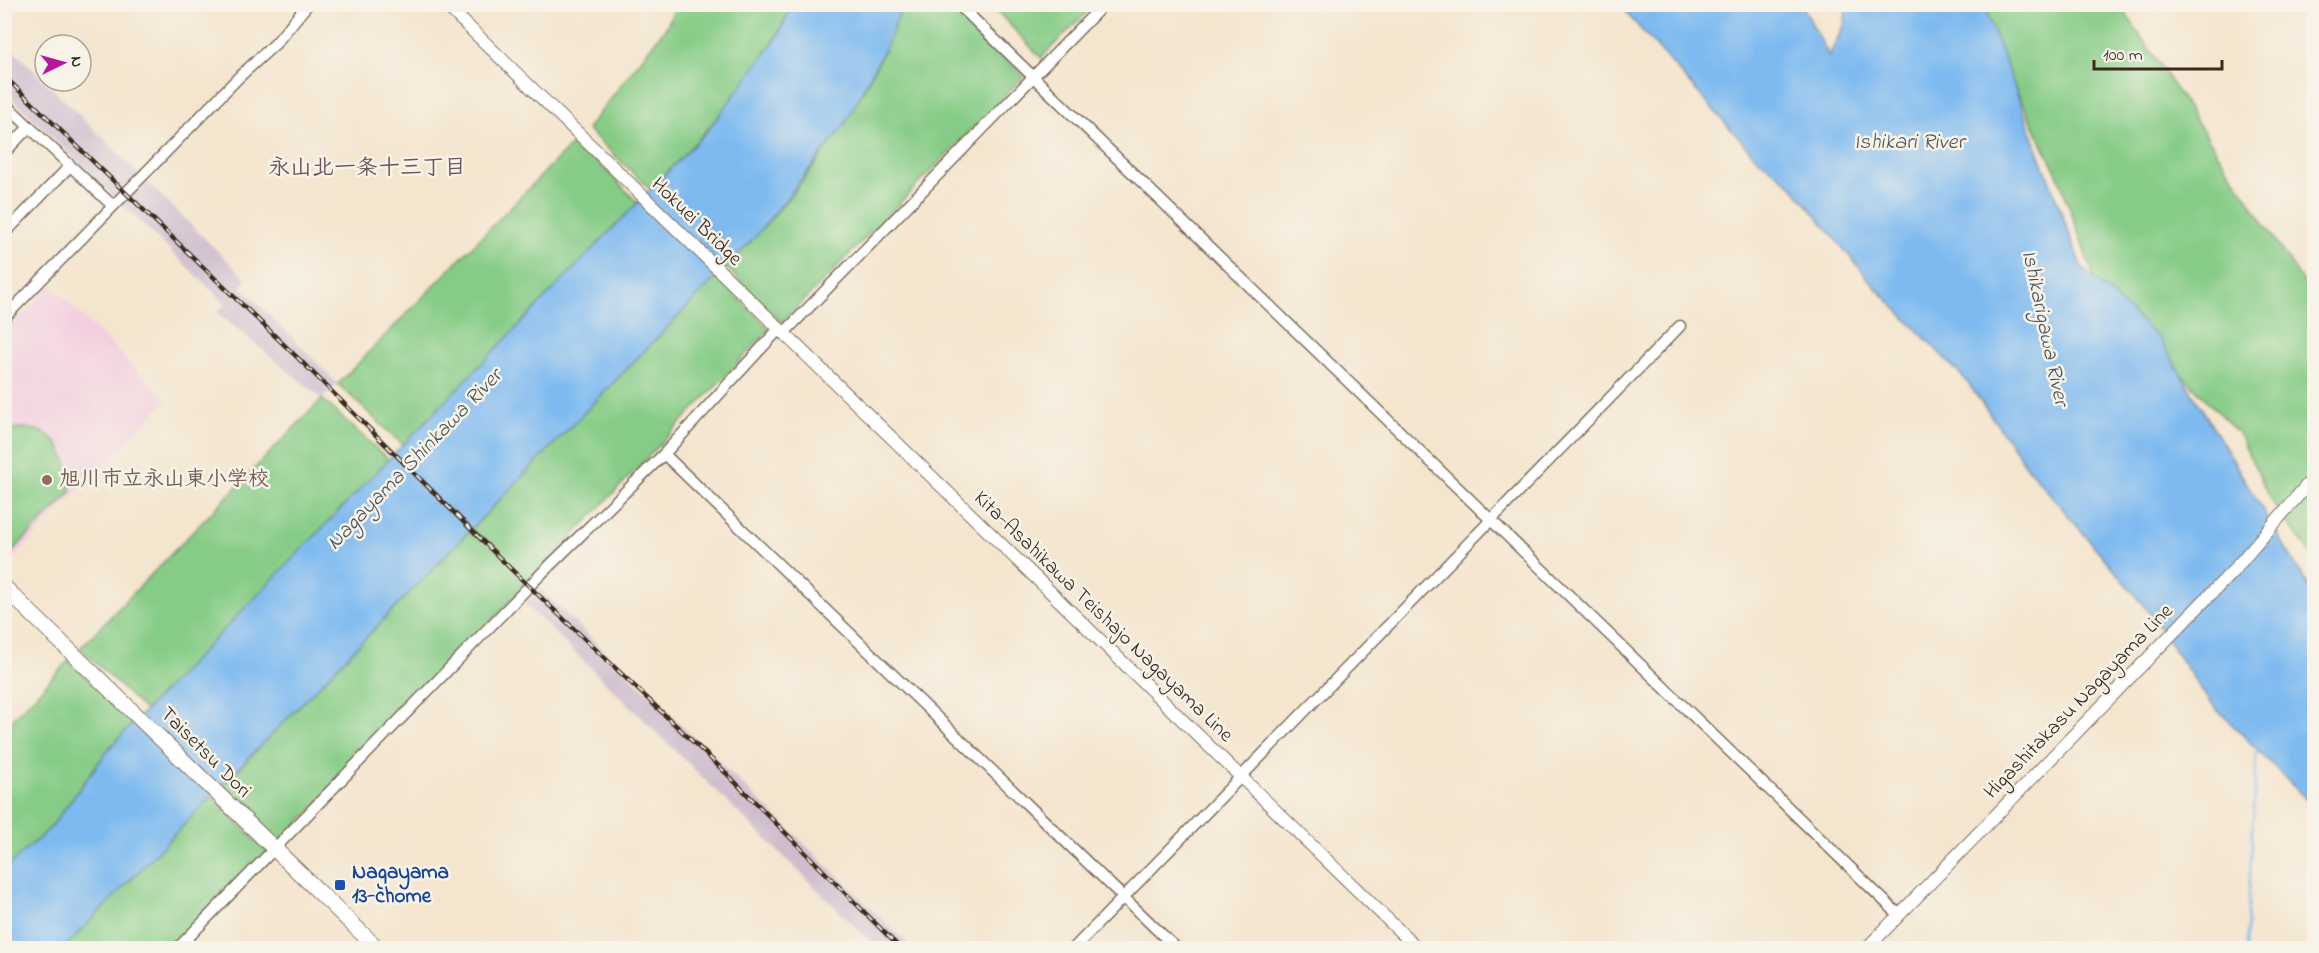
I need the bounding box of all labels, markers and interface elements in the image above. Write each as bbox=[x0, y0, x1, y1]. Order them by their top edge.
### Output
north arrow bbox=[33, 33, 93, 93]
scale bar bbox=[2094, 33, 2222, 71]
text: 100 m bbox=[2103, 43, 2143, 69]
text: N bbox=[64, 55, 88, 68]
water label: Ishikari River bbox=[1854, 127, 1967, 159]
district label: 永山北一条十三丁目 bbox=[268, 153, 466, 185]
street label: Hokuei Bridge bbox=[642, 171, 749, 275]
water label: Ishikarigawa River bbox=[2012, 247, 2077, 412]
water label: Nagayama Shinkawa River bbox=[320, 360, 513, 558]
place label: 旭川市立永山東小学校 bbox=[59, 465, 269, 495]
marker: 旭川市立永山東小学校 bbox=[40, 473, 54, 487]
street label: Kita-Asahikawa Teishajo Nagayama Line bbox=[965, 484, 1240, 752]
street label: Higashitakasu Nagayama Line bbox=[1977, 597, 2182, 808]
street label: Taisetsu Dori bbox=[152, 700, 258, 806]
place label: Nagayama 13-chome bbox=[352, 858, 449, 912]
marker: Nagayama 13-chome bbox=[333, 878, 347, 892]

